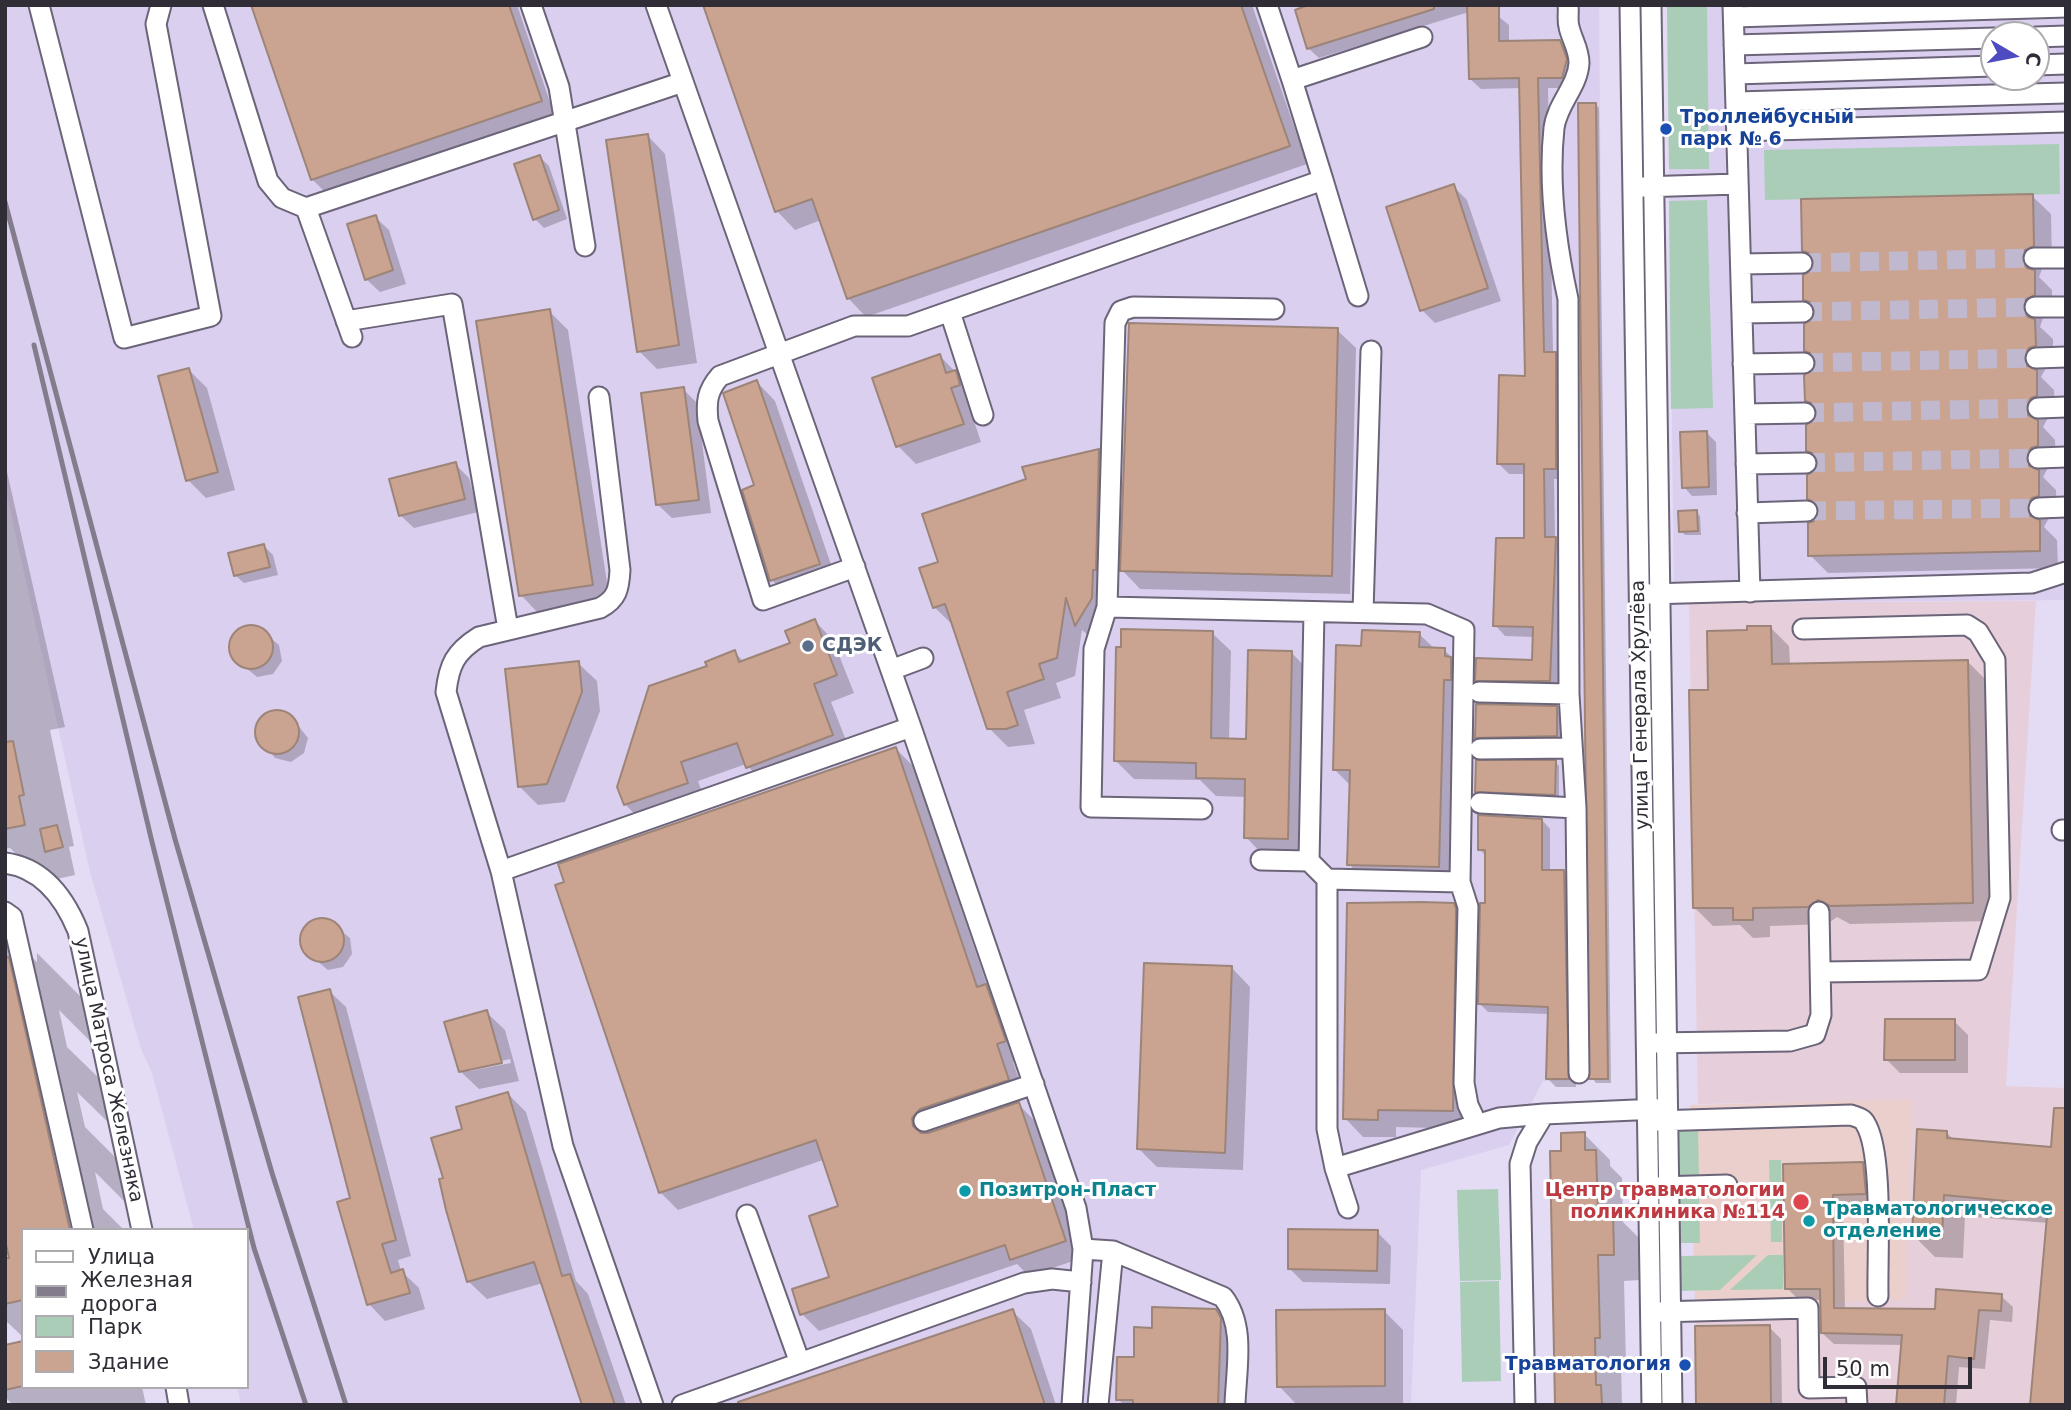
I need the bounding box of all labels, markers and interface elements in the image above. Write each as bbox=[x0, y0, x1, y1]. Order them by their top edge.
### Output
north arrow bbox=[1980, 21, 2050, 91]
text: С bbox=[2022, 51, 2046, 68]
place label: Троллейбусный парк № 6 bbox=[1680, 107, 1854, 151]
marker: Троллейбусный парк № 6 bbox=[1658, 121, 1674, 137]
street label: улица Генерала Хрулёва bbox=[1627, 580, 1655, 830]
place label: СДЭК bbox=[822, 635, 882, 657]
marker: СДЭК bbox=[800, 638, 816, 654]
street label: улица Матроса Железняка bbox=[69, 935, 147, 1205]
place label: Позитрон-Пласт bbox=[979, 1180, 1156, 1202]
place label: Центр травматологии поликлиника №114 bbox=[1545, 1180, 1785, 1224]
marker: Позитрон-Пласт bbox=[957, 1183, 973, 1199]
marker: Центр травматологии поликлиника №114 bbox=[1791, 1192, 1811, 1212]
place label: Травматологическое отделение bbox=[1823, 1199, 2053, 1243]
marker: Травматологическое отделение bbox=[1801, 1213, 1817, 1229]
legend bbox=[21, 1228, 248, 1389]
text: Улица bbox=[88, 1245, 155, 1269]
text: Железная дорога bbox=[81, 1268, 193, 1316]
text: Парк bbox=[88, 1315, 143, 1339]
scale bar bbox=[1826, 1344, 1975, 1388]
text: Здание bbox=[88, 1350, 169, 1374]
place label: Травматология bbox=[1505, 1354, 1671, 1376]
marker: Травматология bbox=[1677, 1357, 1693, 1373]
text: 50 m bbox=[1836, 1357, 1890, 1381]

